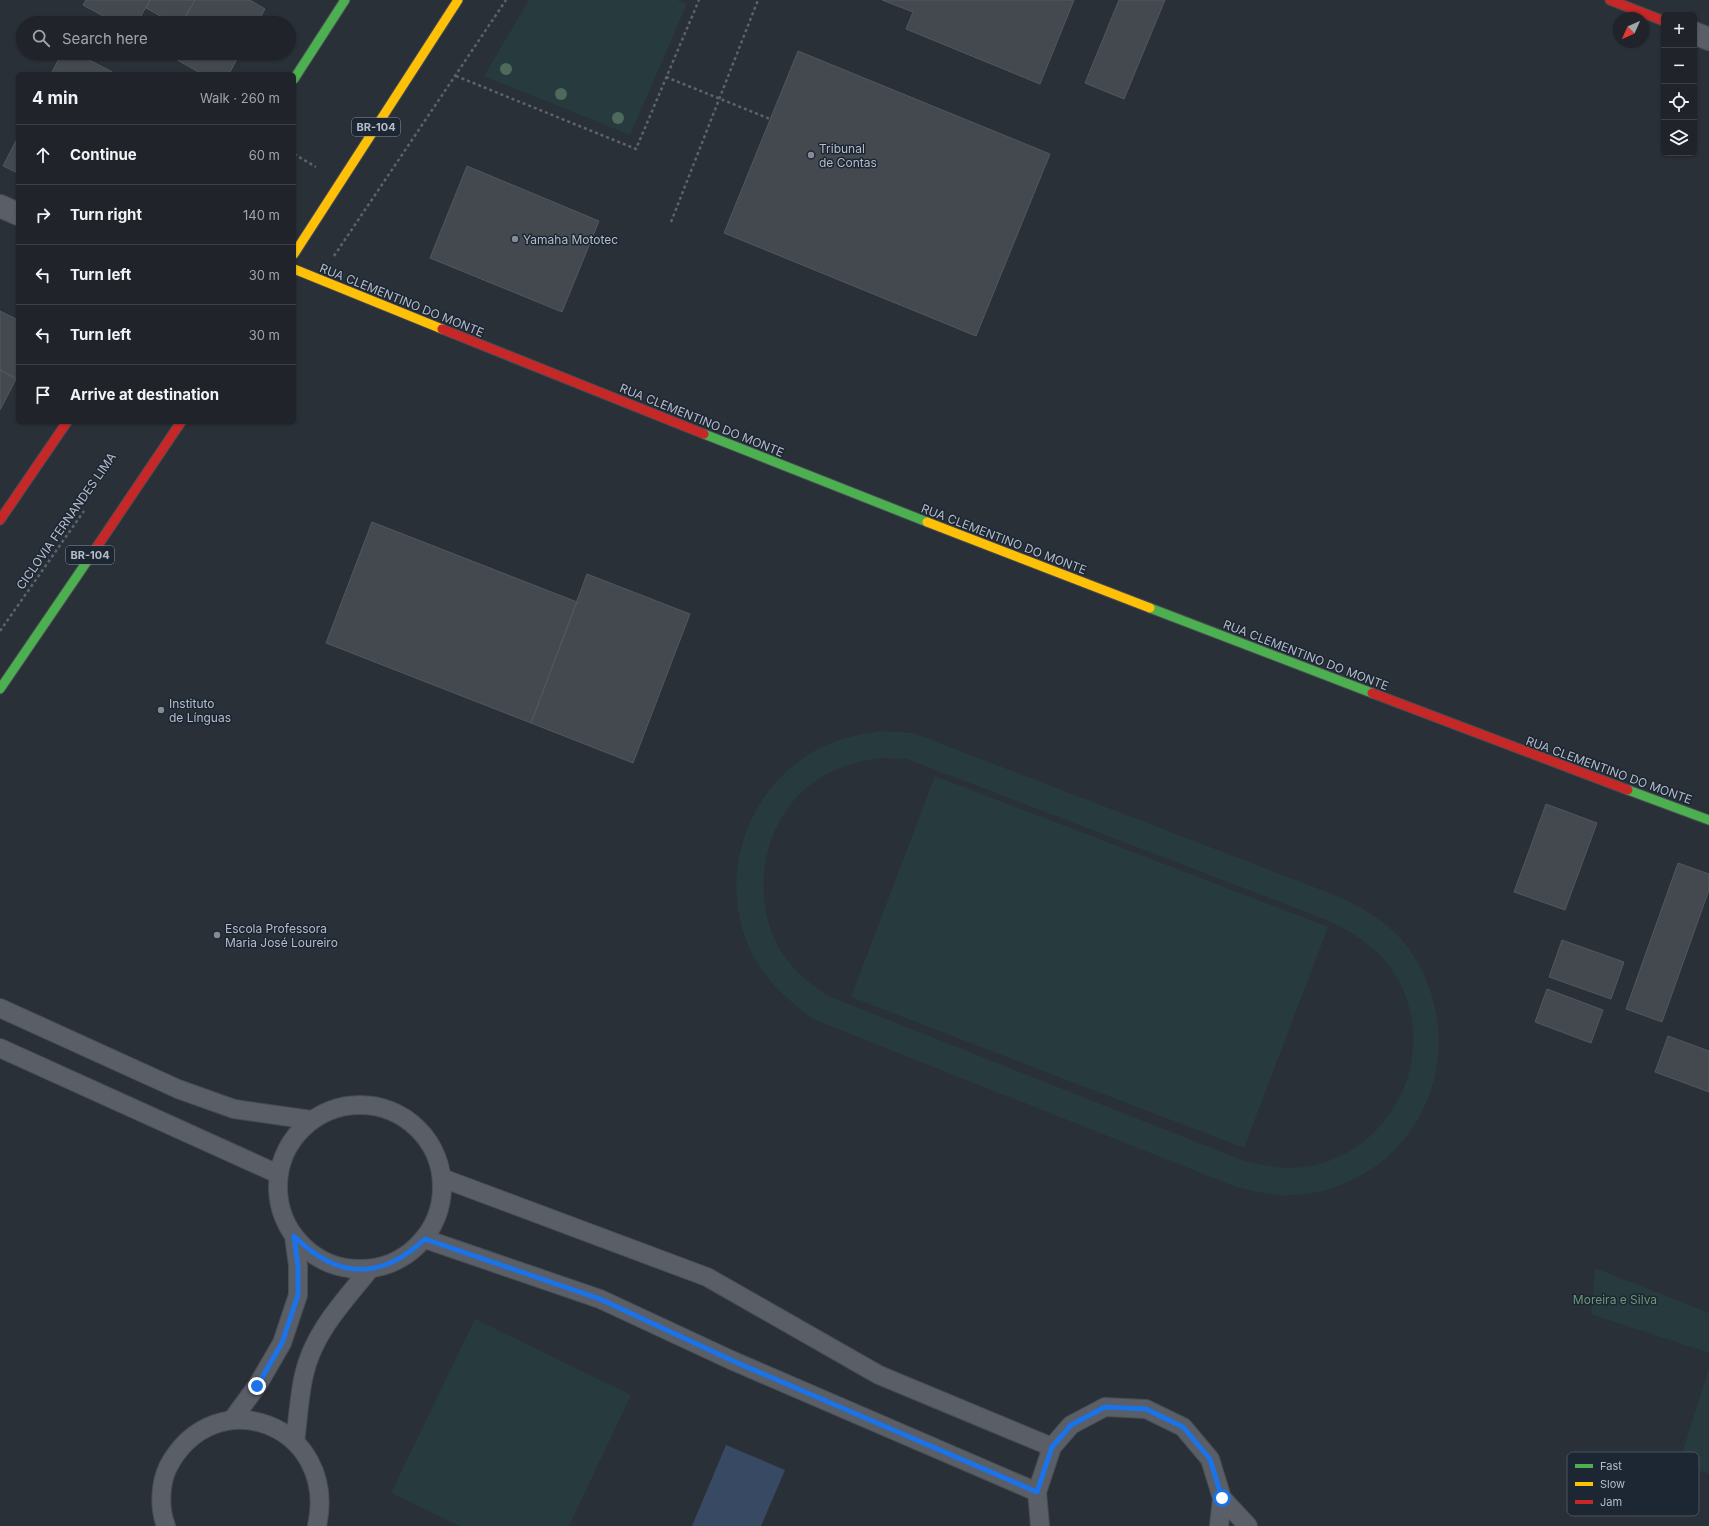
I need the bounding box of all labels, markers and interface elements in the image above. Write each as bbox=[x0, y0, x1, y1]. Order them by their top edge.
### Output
north arrow bbox=[1613, 12, 1649, 48]
map controls bbox=[1661, 12, 1697, 156]
button: + bbox=[1661, 12, 1697, 48]
search box bbox=[16, 16, 296, 60]
icon: search bbox=[30, 27, 52, 49]
text: Search here bbox=[62, 29, 148, 48]
button: − bbox=[1661, 48, 1697, 84]
button: locate bbox=[1661, 84, 1697, 120]
text: 4 min bbox=[32, 88, 78, 108]
text: Walk · 260 m bbox=[200, 90, 280, 106]
road number: BR-104 bbox=[352, 118, 400, 136]
button: layers bbox=[1661, 120, 1697, 156]
place label: Tribunal de Contas bbox=[819, 141, 877, 170]
icon: ahead bbox=[32, 144, 54, 166]
text: Continue bbox=[70, 145, 137, 164]
text: 60 m bbox=[249, 147, 280, 163]
marker: Tribunal de Contas bbox=[806, 150, 816, 160]
icon: right bbox=[32, 204, 54, 226]
text: Turn right bbox=[70, 205, 142, 224]
text: 140 m bbox=[243, 207, 280, 223]
place label: Yamaha Mototec bbox=[523, 232, 618, 247]
marker: Yamaha Mototec bbox=[510, 234, 520, 244]
street label: RUA CLEMENTINO DO MONTE bbox=[318, 260, 486, 340]
icon: left bbox=[32, 264, 54, 286]
text: Turn left bbox=[70, 265, 131, 284]
text: 30 m bbox=[249, 267, 280, 283]
icon: left bbox=[32, 324, 54, 346]
text: Turn left bbox=[70, 325, 131, 344]
text: 30 m bbox=[249, 327, 280, 343]
street label: RUA CLEMENTINO DO MONTE bbox=[618, 380, 786, 460]
icon: arrive bbox=[32, 384, 54, 406]
text: Arrive at destination bbox=[70, 385, 219, 404]
street label: CICLOVIA FERNANDES LIMA bbox=[13, 450, 119, 592]
street label: RUA CLEMENTINO DO MONTE bbox=[919, 501, 1089, 577]
road number: BR-104 bbox=[66, 546, 114, 564]
street label: RUA CLEMENTINO DO MONTE bbox=[1221, 617, 1391, 693]
place label: Instituto de Línguas bbox=[169, 696, 231, 725]
marker: Instituto de Línguas bbox=[156, 705, 166, 715]
street label: RUA CLEMENTINO DO MONTE bbox=[1524, 733, 1694, 807]
place label: Escola Professora Maria José Loureiro bbox=[225, 921, 338, 950]
marker: Escola Professora Maria José Loureiro bbox=[212, 930, 222, 940]
park label: Moreira e Silva bbox=[1573, 1292, 1657, 1307]
route end bbox=[248, 1377, 266, 1395]
legend bbox=[1567, 1452, 1699, 1516]
text: Fast bbox=[1600, 1459, 1622, 1473]
text: Slow bbox=[1600, 1477, 1625, 1491]
route start bbox=[1213, 1489, 1231, 1507]
text: Jam bbox=[1600, 1495, 1622, 1509]

